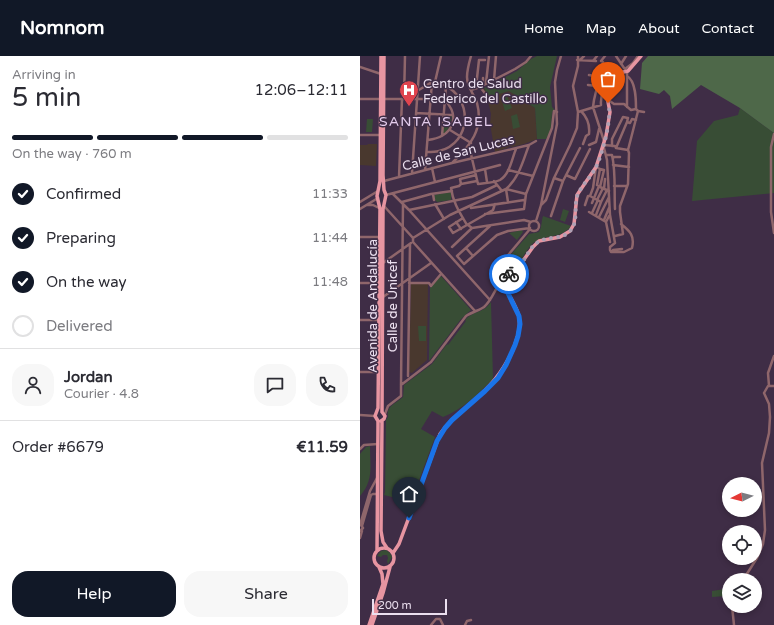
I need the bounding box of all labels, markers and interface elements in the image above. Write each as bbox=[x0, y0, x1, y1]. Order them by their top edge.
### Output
text: Nomnom bbox=[20, 17, 105, 39]
text: Home bbox=[524, 20, 564, 37]
text: Map bbox=[586, 20, 616, 37]
text: About bbox=[638, 20, 680, 37]
text: Contact bbox=[702, 20, 754, 37]
pin bbox=[591, 62, 625, 103]
text: Arriving in bbox=[12, 67, 76, 83]
icon: bag bbox=[597, 68, 619, 90]
place label: Centro de Salud Federico del Castillo bbox=[423, 76, 547, 107]
hospital icon: Centro de Salud Federico del Castillo bbox=[398, 79, 420, 107]
text: 12:06–12:11 bbox=[255, 81, 348, 99]
text: 5 min bbox=[12, 82, 81, 113]
district label: SANTA ISABEL bbox=[379, 113, 493, 130]
street label: Calle de San Lucas bbox=[401, 131, 516, 175]
text: On the way · 760 m bbox=[12, 146, 132, 162]
icon: check bbox=[12, 183, 34, 205]
text: Confirmed bbox=[46, 185, 121, 203]
text: 11:33 bbox=[312, 186, 348, 202]
icon: check bbox=[12, 227, 34, 249]
text: Preparing bbox=[46, 229, 116, 247]
text: 11:44 bbox=[312, 230, 348, 246]
street label: Avenida de Andalucía bbox=[365, 239, 381, 373]
courier bbox=[489, 254, 529, 294]
street label: Calle de Unicef bbox=[385, 260, 401, 352]
icon: bike bbox=[498, 263, 520, 285]
icon: check bbox=[12, 271, 34, 293]
text: On the way bbox=[46, 273, 126, 291]
text: 11:48 bbox=[312, 274, 348, 290]
text: Delivered bbox=[46, 317, 113, 335]
button: person bbox=[12, 364, 54, 406]
button: chat bbox=[254, 364, 296, 406]
button: phone bbox=[306, 364, 348, 406]
text: Jordan bbox=[64, 368, 113, 386]
text: Courier · 4.8 bbox=[64, 386, 139, 402]
text: Order #6679 bbox=[12, 438, 104, 456]
text: €11.59 bbox=[296, 438, 348, 456]
pin bbox=[392, 477, 426, 518]
north arrow bbox=[722, 477, 762, 517]
map controls bbox=[722, 477, 762, 613]
icon: home bbox=[398, 483, 420, 505]
button: locate bbox=[722, 525, 762, 565]
button: Help bbox=[12, 571, 176, 617]
button: Share bbox=[184, 571, 348, 617]
button: layers bbox=[722, 573, 762, 613]
scale bar bbox=[372, 597, 447, 616]
text: 200 m bbox=[378, 599, 412, 612]

